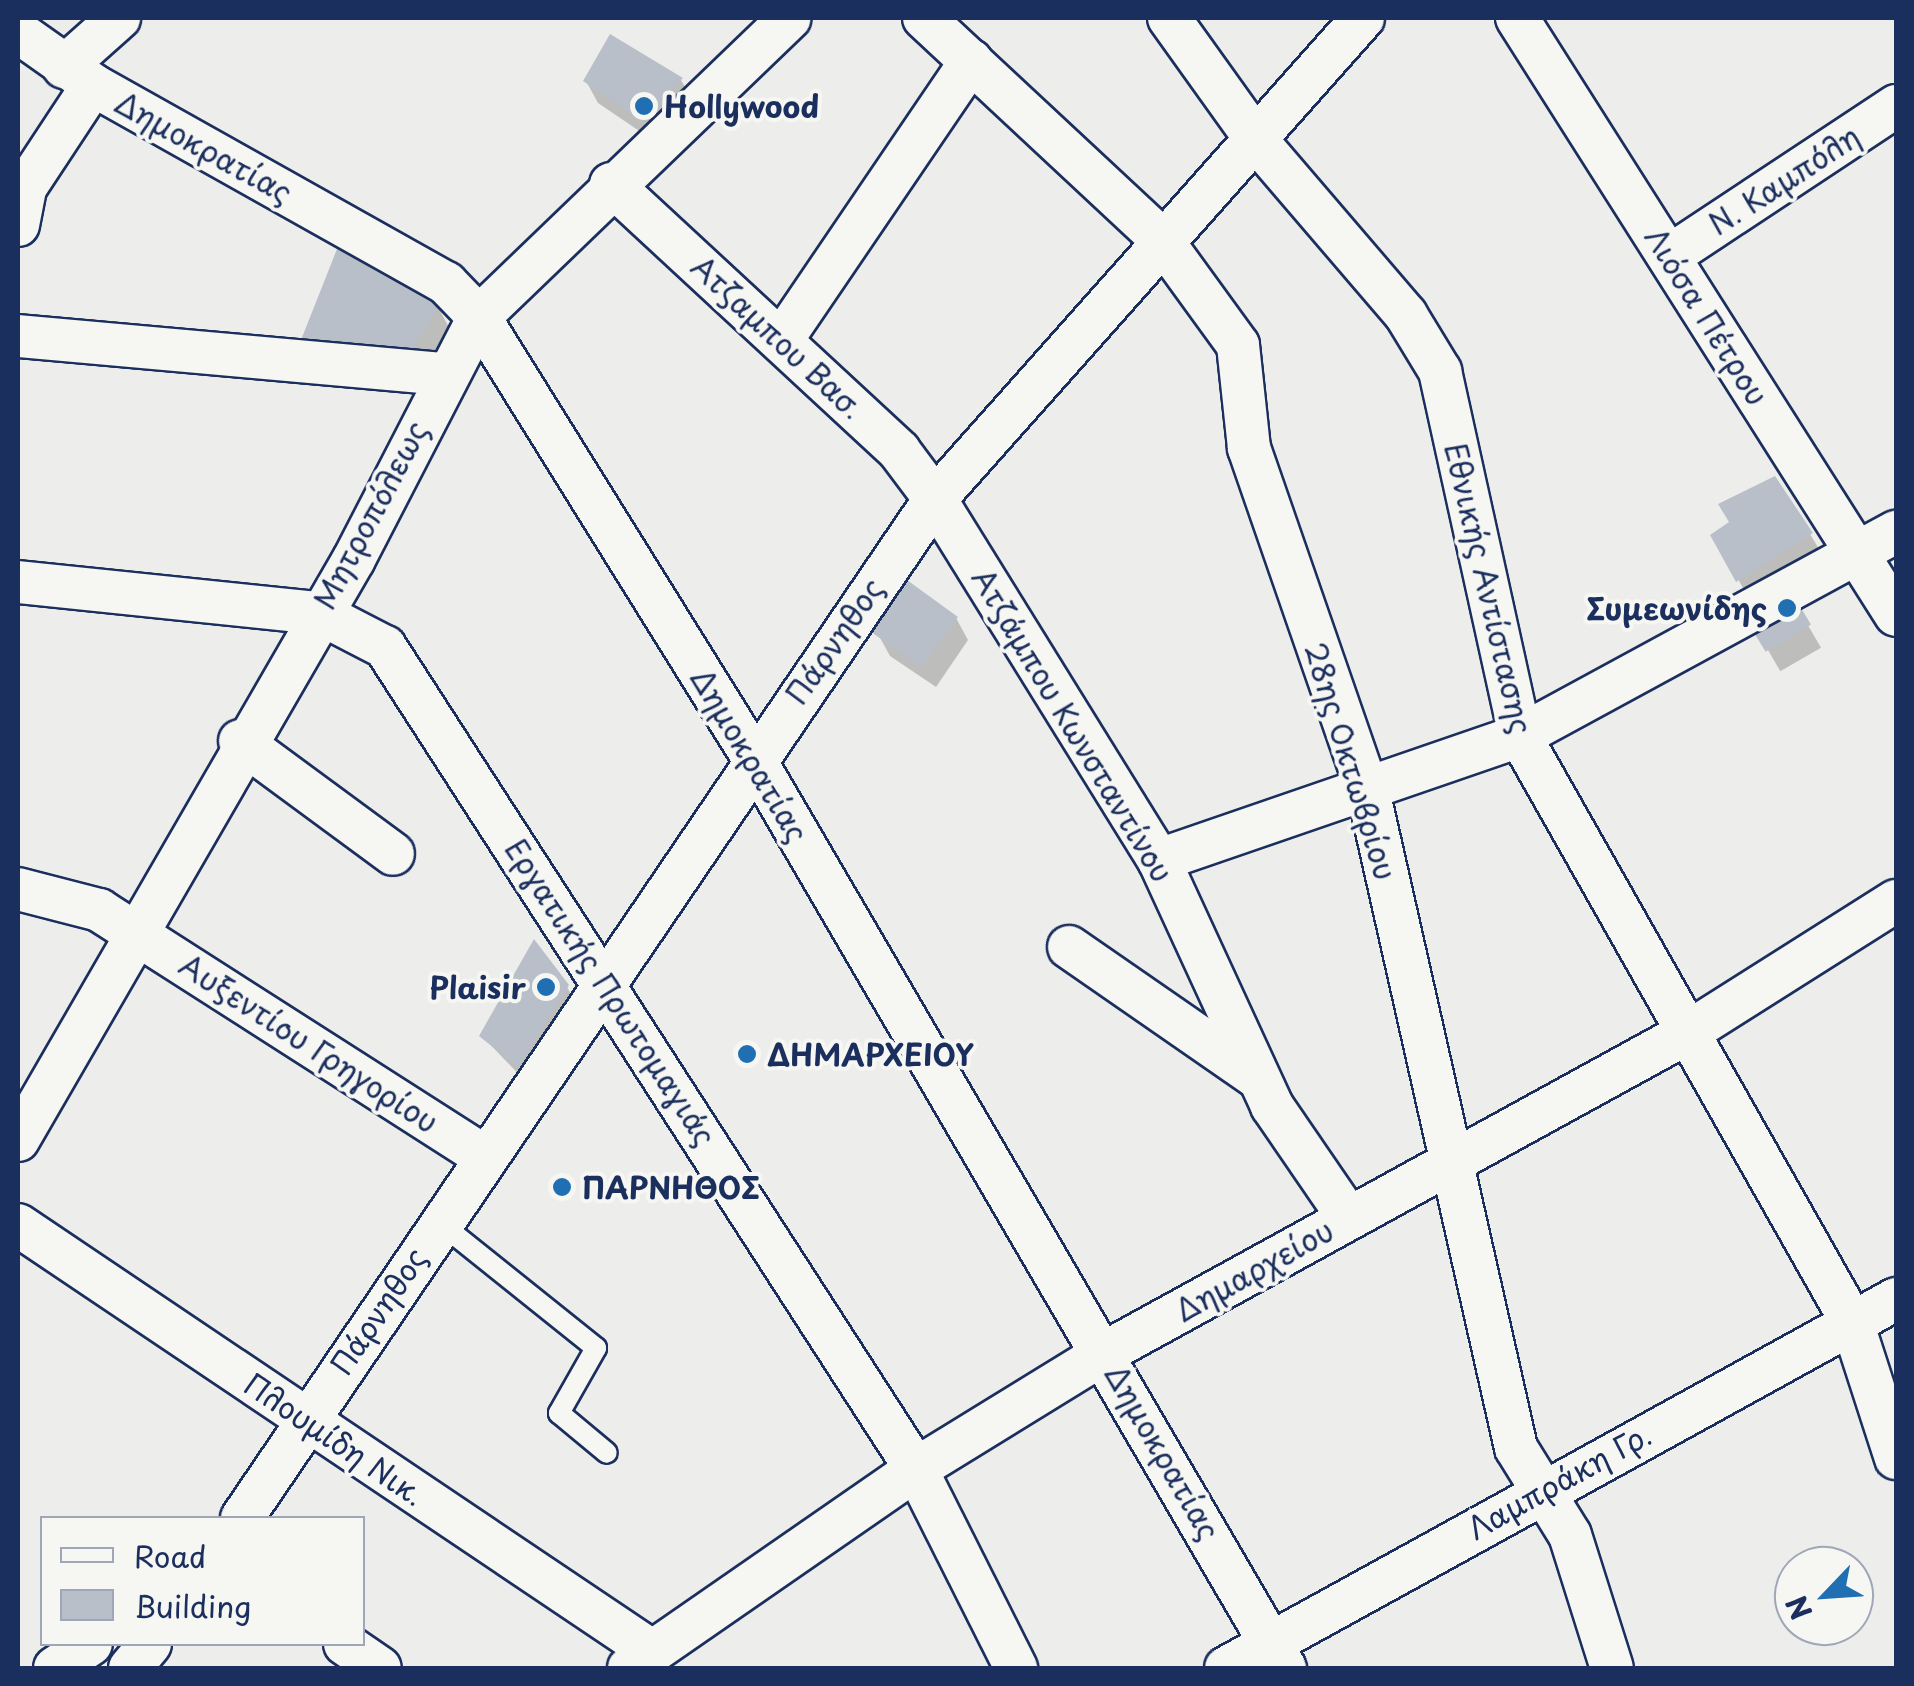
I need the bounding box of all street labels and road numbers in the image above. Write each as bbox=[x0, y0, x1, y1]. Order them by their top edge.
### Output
street label: Δημοκρατίας bbox=[109, 84, 299, 210]
street label: Ν. Καμπόλη bbox=[1701, 118, 1867, 242]
street label: Λιόσα Πέτρου bbox=[1638, 221, 1776, 411]
street label: Ατζαμπου Βασ. bbox=[684, 248, 872, 426]
street label: Μητροπόλεως bbox=[305, 415, 435, 615]
street label: Εθνικής Αντίστασης bbox=[1438, 439, 1540, 737]
street label: Ατζάμπου Κωνσταντίνου bbox=[965, 562, 1181, 888]
street label: Πάρνηθος bbox=[778, 571, 890, 711]
street label: 28ης Οκτωβρίου bbox=[1298, 638, 1404, 884]
street label: Δημοκρατίας bbox=[684, 662, 816, 848]
street label: Εργατικής Πρωτομαγιάς bbox=[498, 832, 724, 1152]
street label: Αυξεντίου Γρηγορίου bbox=[173, 946, 445, 1140]
street label: Δημαρχείου bbox=[1169, 1212, 1339, 1328]
street label: Πάρνηθος bbox=[323, 1241, 433, 1381]
street label: Δημοκρατίας bbox=[1098, 1358, 1228, 1546]
street label: Πλουμίδη Νικ. bbox=[238, 1365, 432, 1513]
street label: Λαμπράκη Γρ. bbox=[1461, 1416, 1657, 1546]

